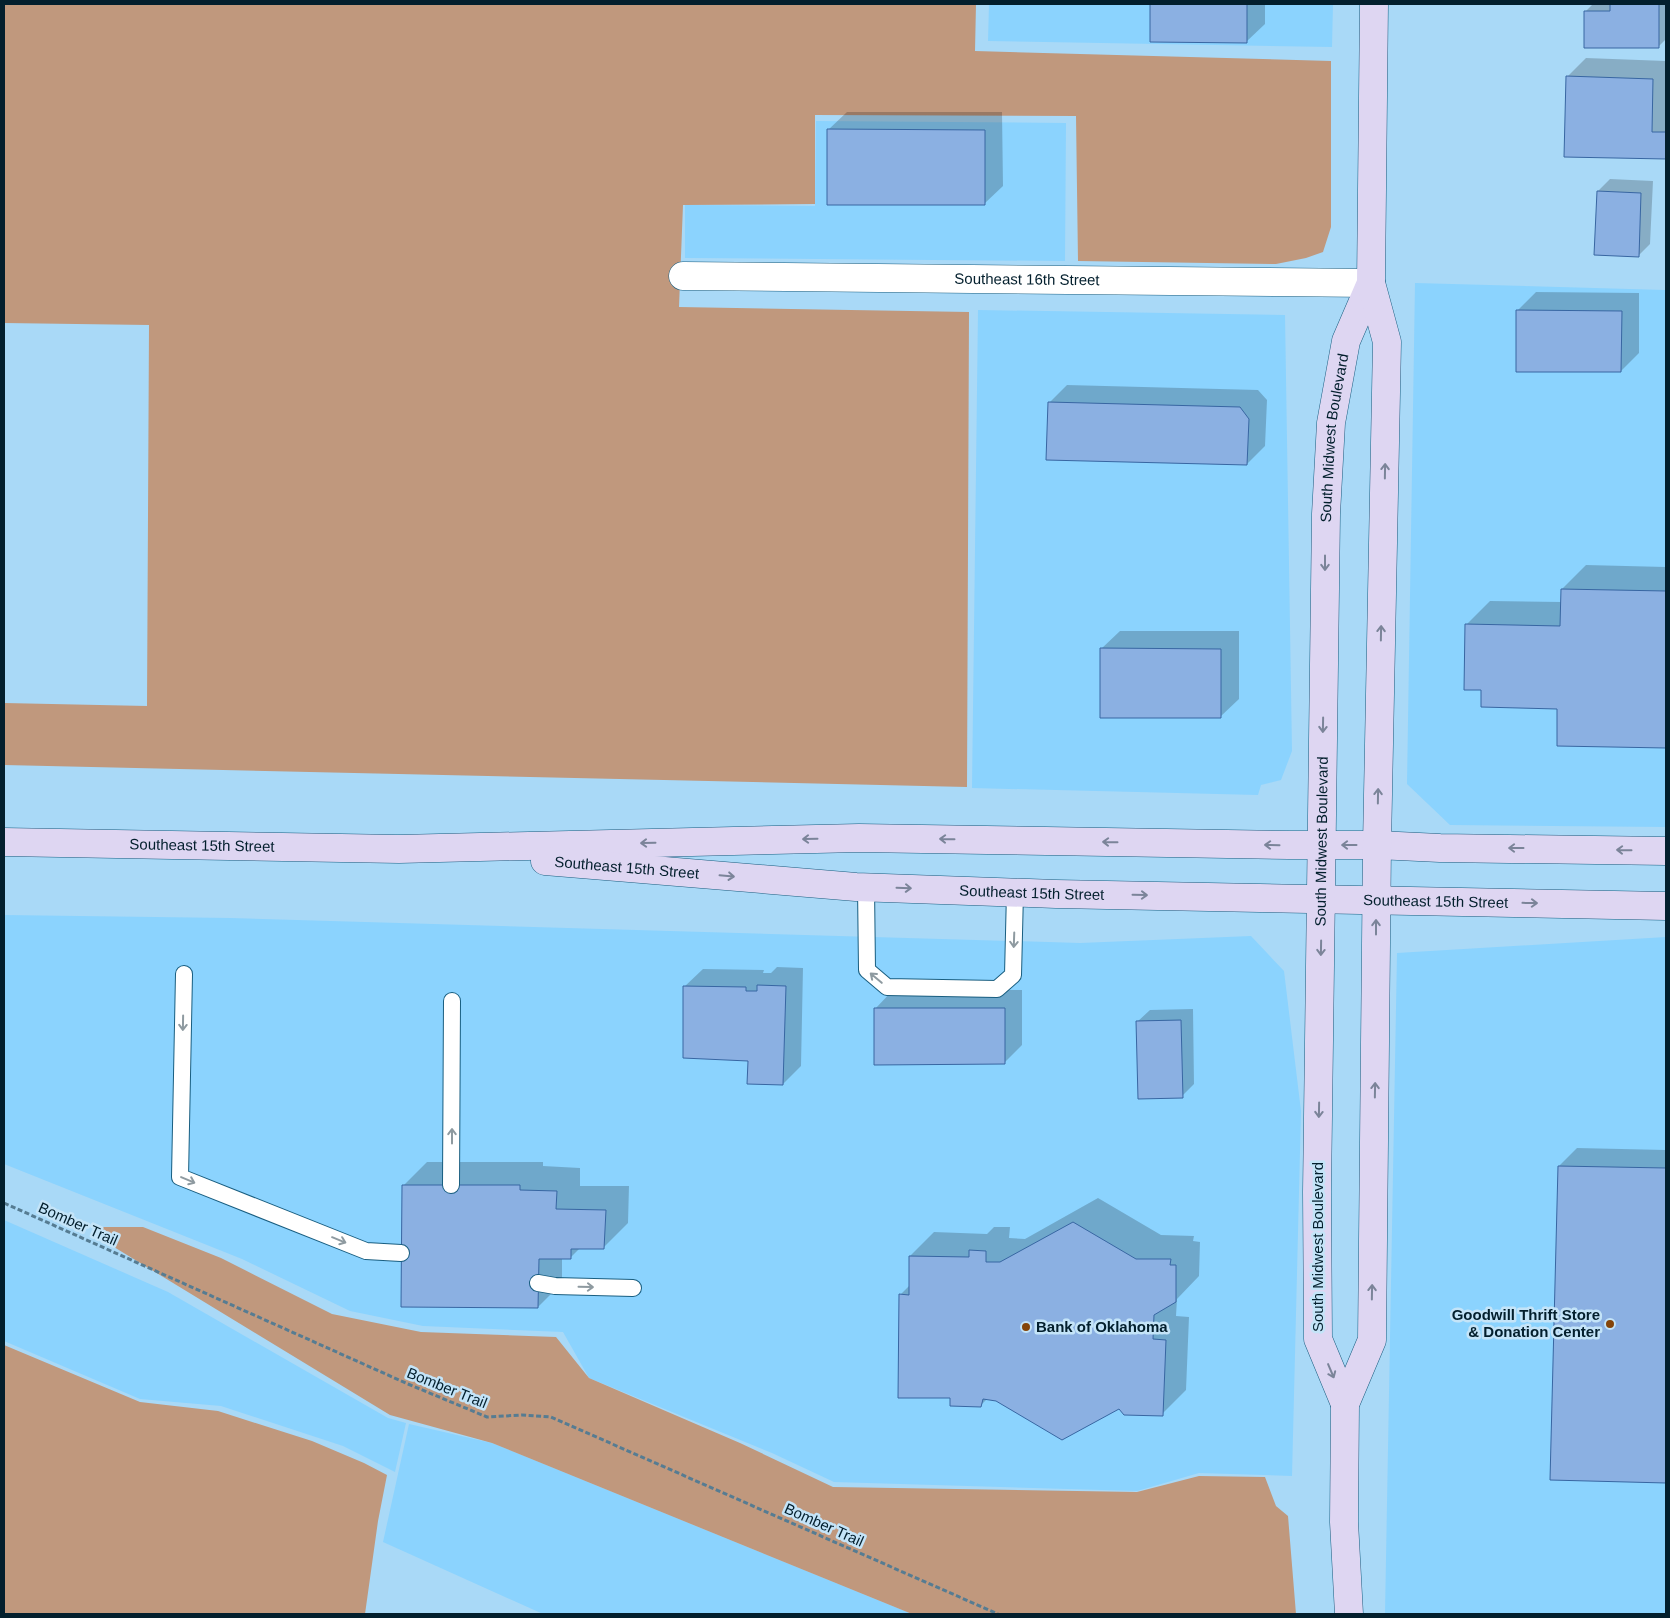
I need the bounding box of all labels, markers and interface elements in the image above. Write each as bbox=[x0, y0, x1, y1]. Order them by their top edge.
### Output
street label: Southeast 16th Street bbox=[954, 270, 1100, 288]
street label: South Midwest Boulevard bbox=[1317, 352, 1352, 523]
one-way arrow bbox=[1380, 463, 1389, 479]
one-way arrow bbox=[1321, 554, 1330, 570]
one-way arrow bbox=[1376, 626, 1386, 642]
one-way arrow bbox=[1318, 716, 1328, 733]
street label: South Midwest Boulevard bbox=[1312, 756, 1331, 927]
one-way arrow bbox=[1373, 788, 1383, 804]
one-way arrow bbox=[802, 834, 818, 844]
street label: Southeast 15th Street bbox=[129, 835, 276, 855]
one-way arrow bbox=[940, 835, 956, 844]
one-way arrow bbox=[1102, 837, 1118, 847]
one-way arrow bbox=[640, 838, 656, 848]
one-way arrow bbox=[1265, 840, 1281, 849]
one-way arrow bbox=[1341, 840, 1358, 850]
one-way arrow bbox=[1508, 843, 1524, 853]
one-way arrow bbox=[1617, 845, 1633, 855]
street label: Southeast 15th Street bbox=[554, 853, 701, 882]
one-way arrow bbox=[718, 871, 734, 880]
street label: Southeast 15th Street bbox=[959, 882, 1105, 903]
one-way arrow bbox=[896, 883, 912, 893]
one-way arrow bbox=[1132, 890, 1148, 900]
street label: Southeast 15th Street bbox=[1363, 891, 1509, 911]
one-way arrow bbox=[1522, 898, 1538, 908]
one-way arrow bbox=[1371, 920, 1381, 936]
one-way arrow bbox=[1009, 932, 1018, 948]
one-way arrow bbox=[1316, 939, 1326, 955]
one-way arrow bbox=[870, 973, 883, 984]
one-way arrow bbox=[178, 1014, 188, 1031]
one-way arrow bbox=[1370, 1082, 1380, 1098]
one-way arrow bbox=[1314, 1102, 1324, 1118]
one-way arrow bbox=[447, 1129, 457, 1145]
street label: South Midwest Boulevard bbox=[1309, 1162, 1326, 1332]
one-way arrow bbox=[180, 1176, 195, 1185]
street label: Bomber Trail bbox=[36, 1198, 121, 1249]
one-way arrow bbox=[331, 1236, 346, 1245]
one-way arrow bbox=[577, 1282, 593, 1292]
one-way arrow bbox=[1368, 1284, 1377, 1300]
place label: Goodwill Thrift Store & Donation Center bbox=[1452, 1306, 1600, 1340]
place label: Bank of Oklahoma bbox=[1036, 1318, 1168, 1335]
marker: Goodwill Thrift Store & Donation Center bbox=[1604, 1318, 1616, 1330]
marker: Bank of Oklahoma bbox=[1020, 1321, 1032, 1333]
one-way arrow bbox=[1327, 1363, 1336, 1378]
street label: Bomber Trail bbox=[405, 1364, 490, 1411]
street label: Bomber Trail bbox=[782, 1499, 867, 1550]

